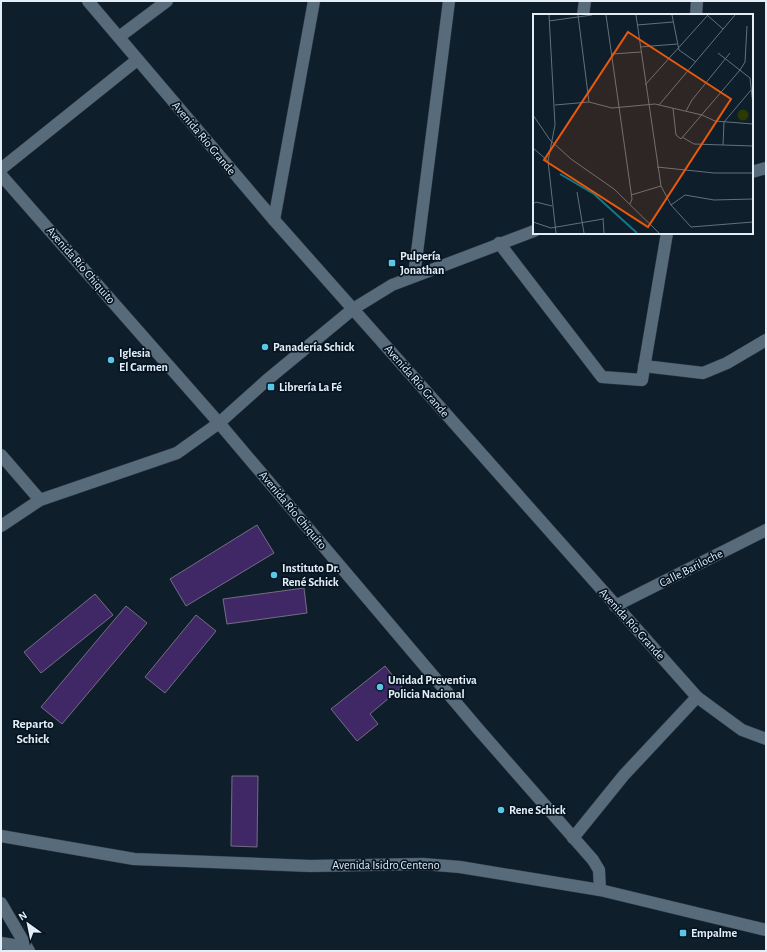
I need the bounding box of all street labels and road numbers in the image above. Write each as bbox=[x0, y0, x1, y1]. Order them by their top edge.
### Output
street label: Avenida Río Grande bbox=[170, 99, 238, 177]
street label: Avenida Río Chiquito bbox=[44, 224, 118, 306]
street label: Avenida Río Grande bbox=[382, 343, 452, 419]
street label: Avenida Río Chiquito bbox=[257, 469, 329, 551]
street label: Calle Bariloche bbox=[657, 547, 725, 589]
street label: Avenida Río Grande bbox=[597, 586, 667, 662]
street label: Avenida Isidro Centeno bbox=[332, 859, 440, 871]

